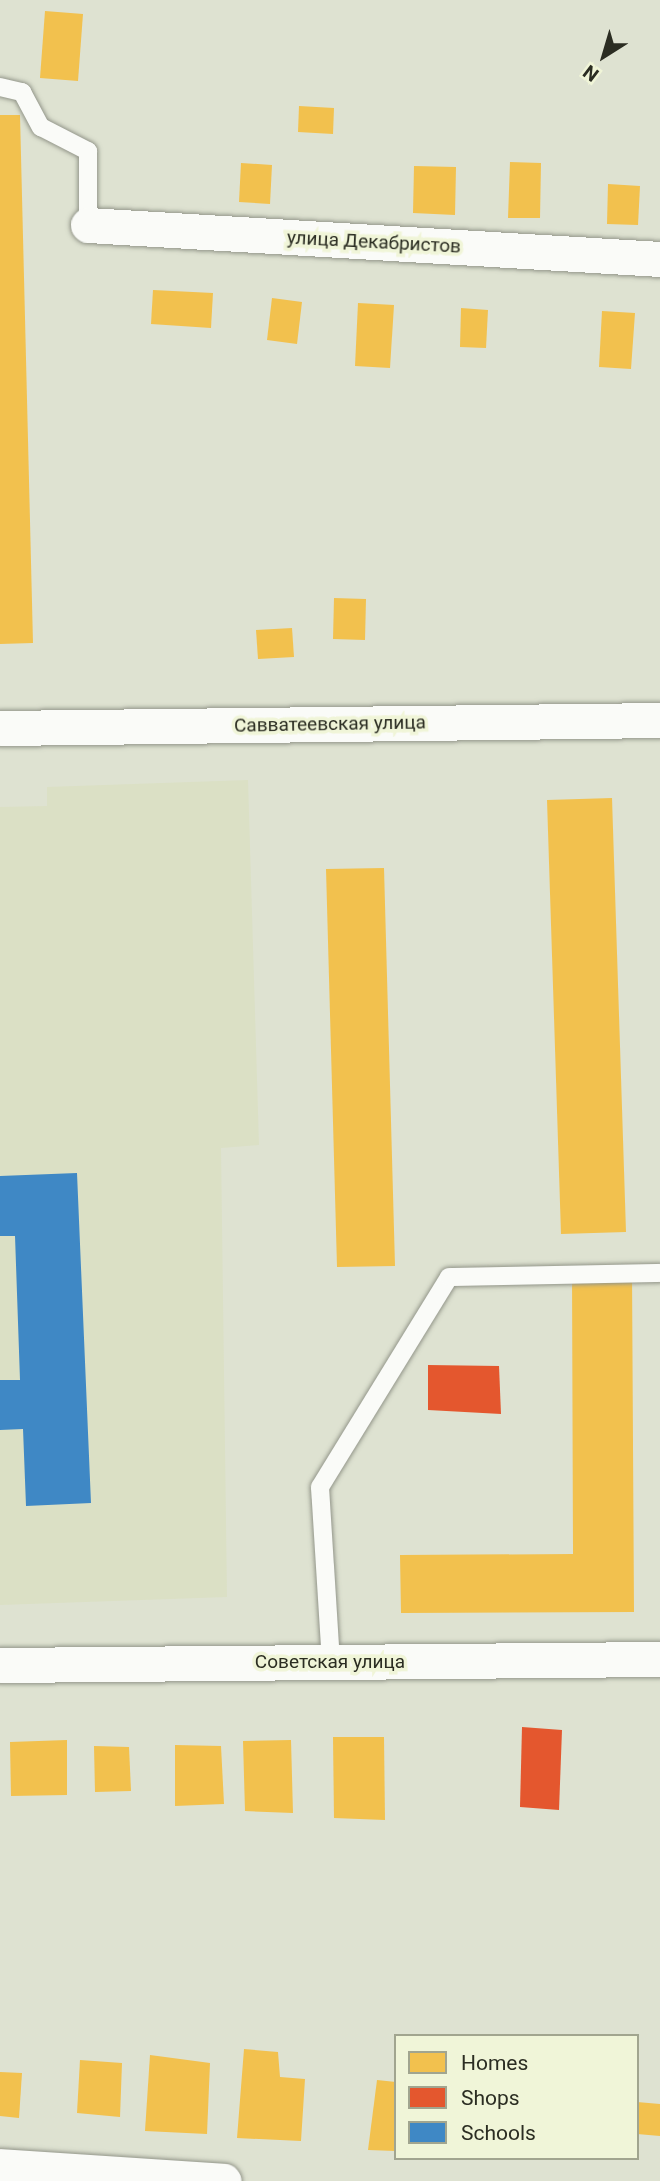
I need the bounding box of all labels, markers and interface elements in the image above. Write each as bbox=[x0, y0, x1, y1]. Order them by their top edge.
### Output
north arrow bbox=[569, 21, 639, 91]
text: N bbox=[579, 60, 603, 86]
street label: улица Декабристов bbox=[286, 226, 462, 258]
street label: Савватеевская улица bbox=[234, 711, 426, 737]
street label: Советская улица bbox=[255, 1651, 405, 1673]
legend bbox=[394, 2034, 639, 2160]
text: Homes bbox=[461, 2051, 528, 2075]
text: Shops bbox=[461, 2086, 520, 2110]
text: Schools bbox=[461, 2121, 536, 2145]

